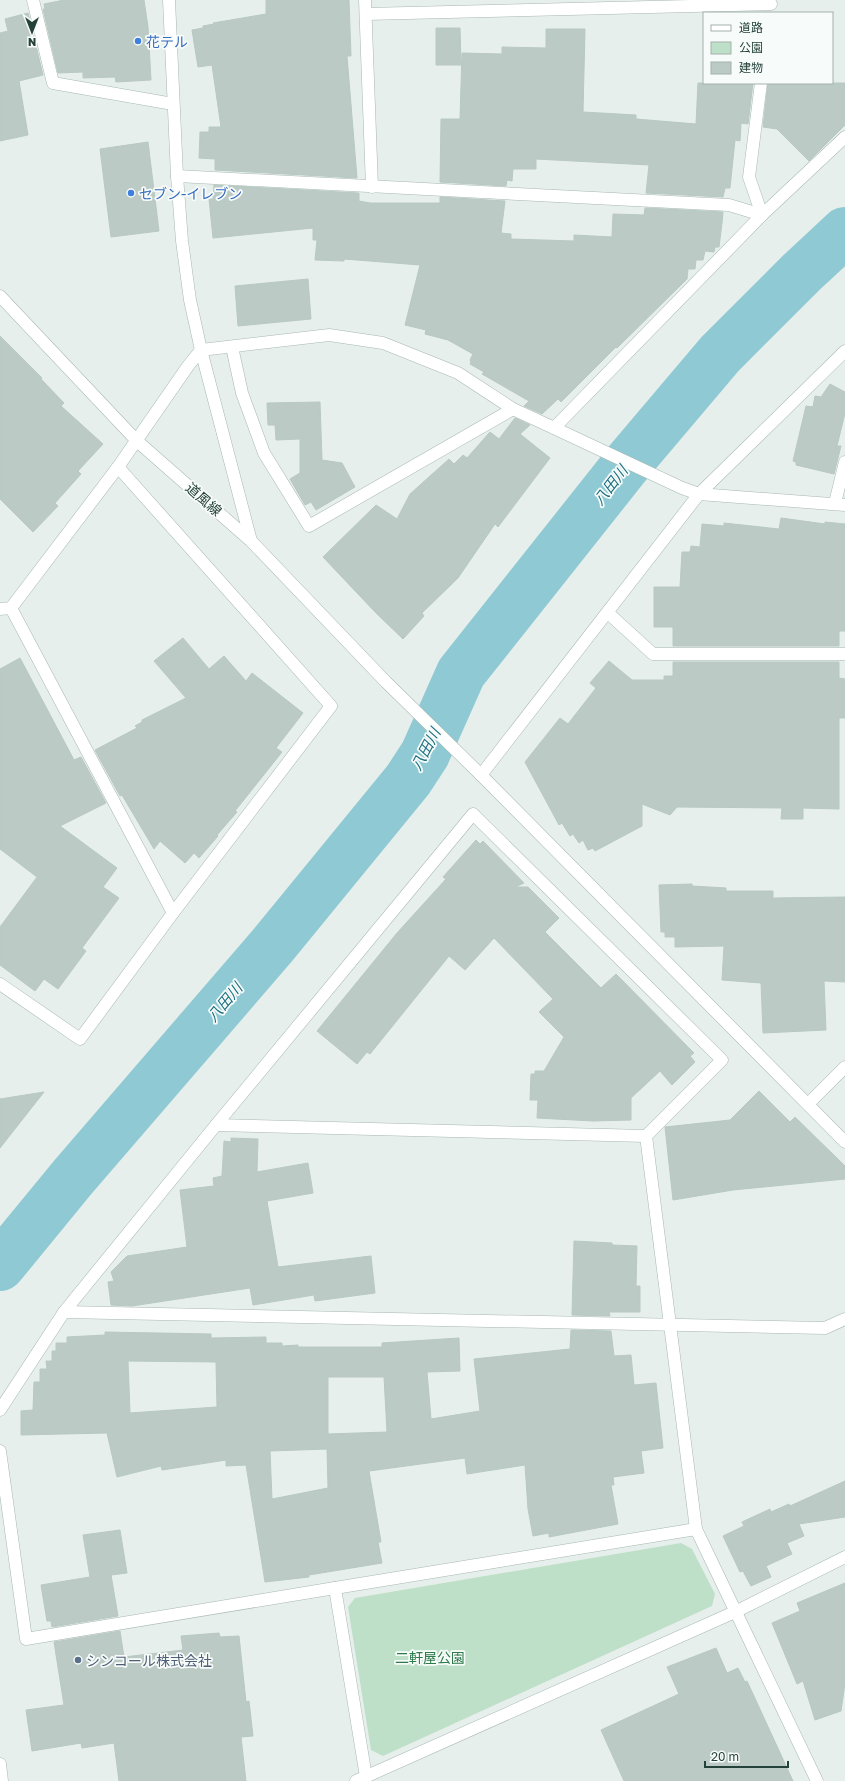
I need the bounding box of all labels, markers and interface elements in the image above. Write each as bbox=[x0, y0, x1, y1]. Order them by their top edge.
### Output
north arrow bbox=[12, 12, 52, 52]
legend bbox=[703, 12, 833, 84]
text: 道路 bbox=[739, 20, 763, 35]
place label: 花テル bbox=[146, 33, 188, 50]
text: N bbox=[28, 36, 36, 49]
marker: 花テル bbox=[133, 36, 143, 46]
text: 公園 bbox=[739, 40, 763, 55]
text: 建物 bbox=[739, 60, 763, 75]
place label: セブン-イレブン bbox=[139, 185, 242, 202]
marker: セブン-イレブン bbox=[126, 188, 136, 198]
water label: 八田川 bbox=[589, 460, 632, 508]
street label: 道風線 bbox=[183, 479, 225, 519]
water label: 八田川 bbox=[406, 723, 444, 773]
water label: 八田川 bbox=[203, 977, 247, 1025]
park label: 二軒屋公園 bbox=[395, 1649, 465, 1666]
place label: シンコール株式会社 bbox=[86, 1652, 212, 1669]
marker: シンコール株式会社 bbox=[73, 1655, 83, 1665]
scale bar bbox=[705, 1743, 788, 1769]
text: 20 m bbox=[711, 1749, 739, 1764]

